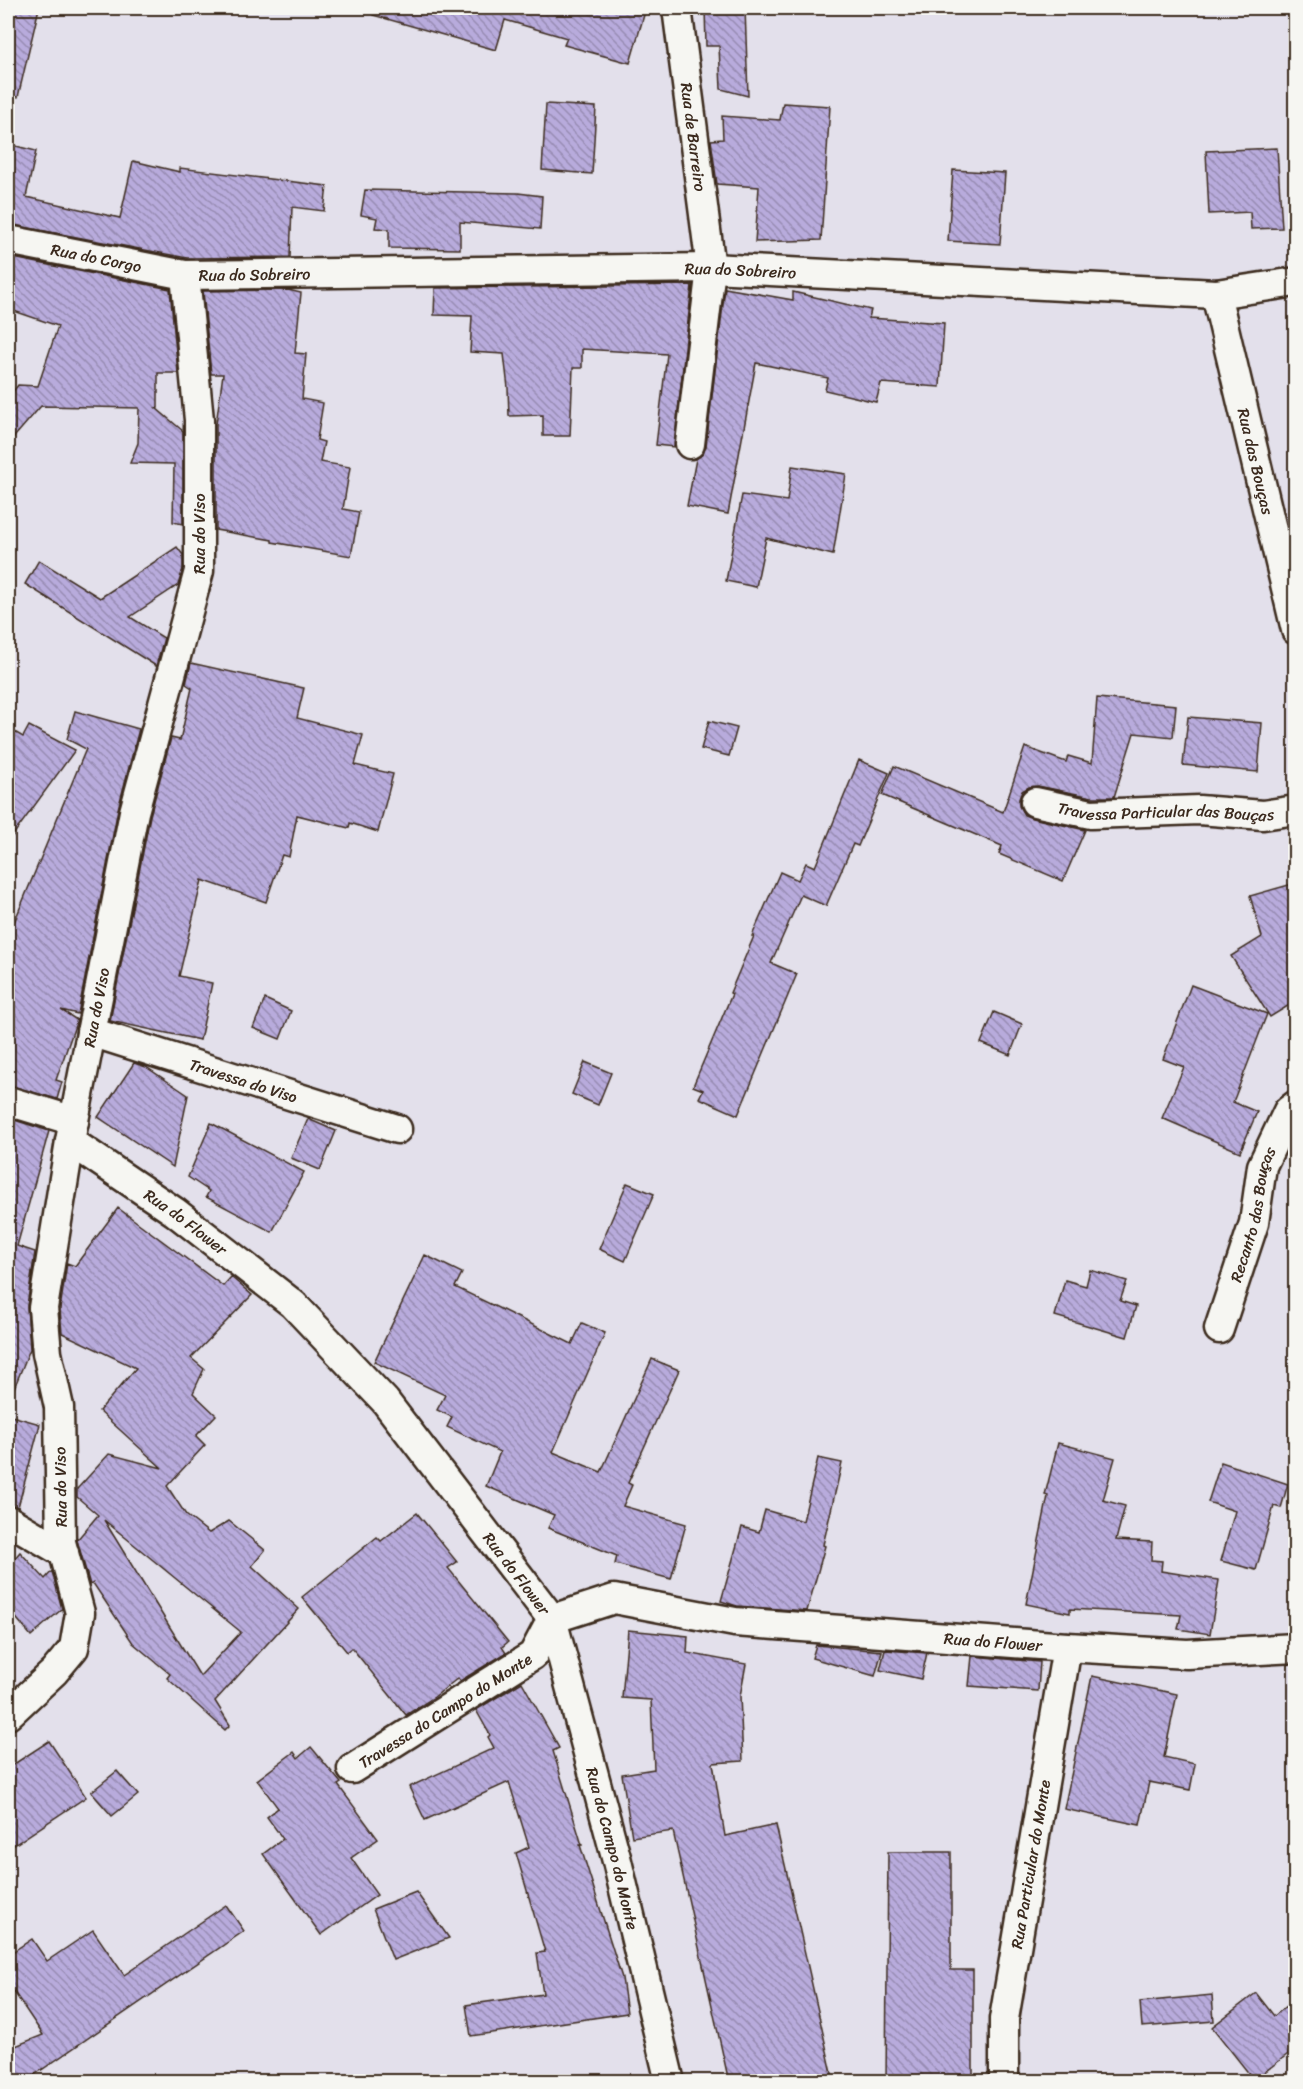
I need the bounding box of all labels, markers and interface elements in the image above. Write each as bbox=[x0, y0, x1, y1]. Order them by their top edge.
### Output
street label: Rua de Barreiro bbox=[672, 81, 715, 193]
street label: Rua do Corgo bbox=[48, 235, 144, 281]
street label: Rua do Sobreiro bbox=[684, 254, 797, 287]
street label: Rua do Sobreiro bbox=[199, 259, 311, 290]
street label: Rua das Bouças bbox=[1229, 405, 1282, 518]
street label: Rua do Viso bbox=[185, 493, 214, 574]
street label: Travessa Particular das Bouças bbox=[1055, 793, 1277, 830]
street label: Rua do Viso bbox=[75, 965, 118, 1050]
street label: Travessa do Viso bbox=[186, 1050, 301, 1112]
street label: Recanto das Bouças bbox=[1221, 1141, 1285, 1286]
street label: Rua do Flower bbox=[138, 1181, 235, 1264]
street label: Rua do Viso bbox=[45, 1447, 76, 1527]
street label: Rua do Flower bbox=[475, 1526, 559, 1623]
street label: Rua do Flower bbox=[943, 1624, 1044, 1660]
street label: Travessa do Campo do Monte bbox=[353, 1645, 538, 1777]
street label: Rua do Campo do Monte bbox=[577, 1764, 647, 1933]
street label: Rua Particular do Monte bbox=[1002, 1777, 1059, 1951]

